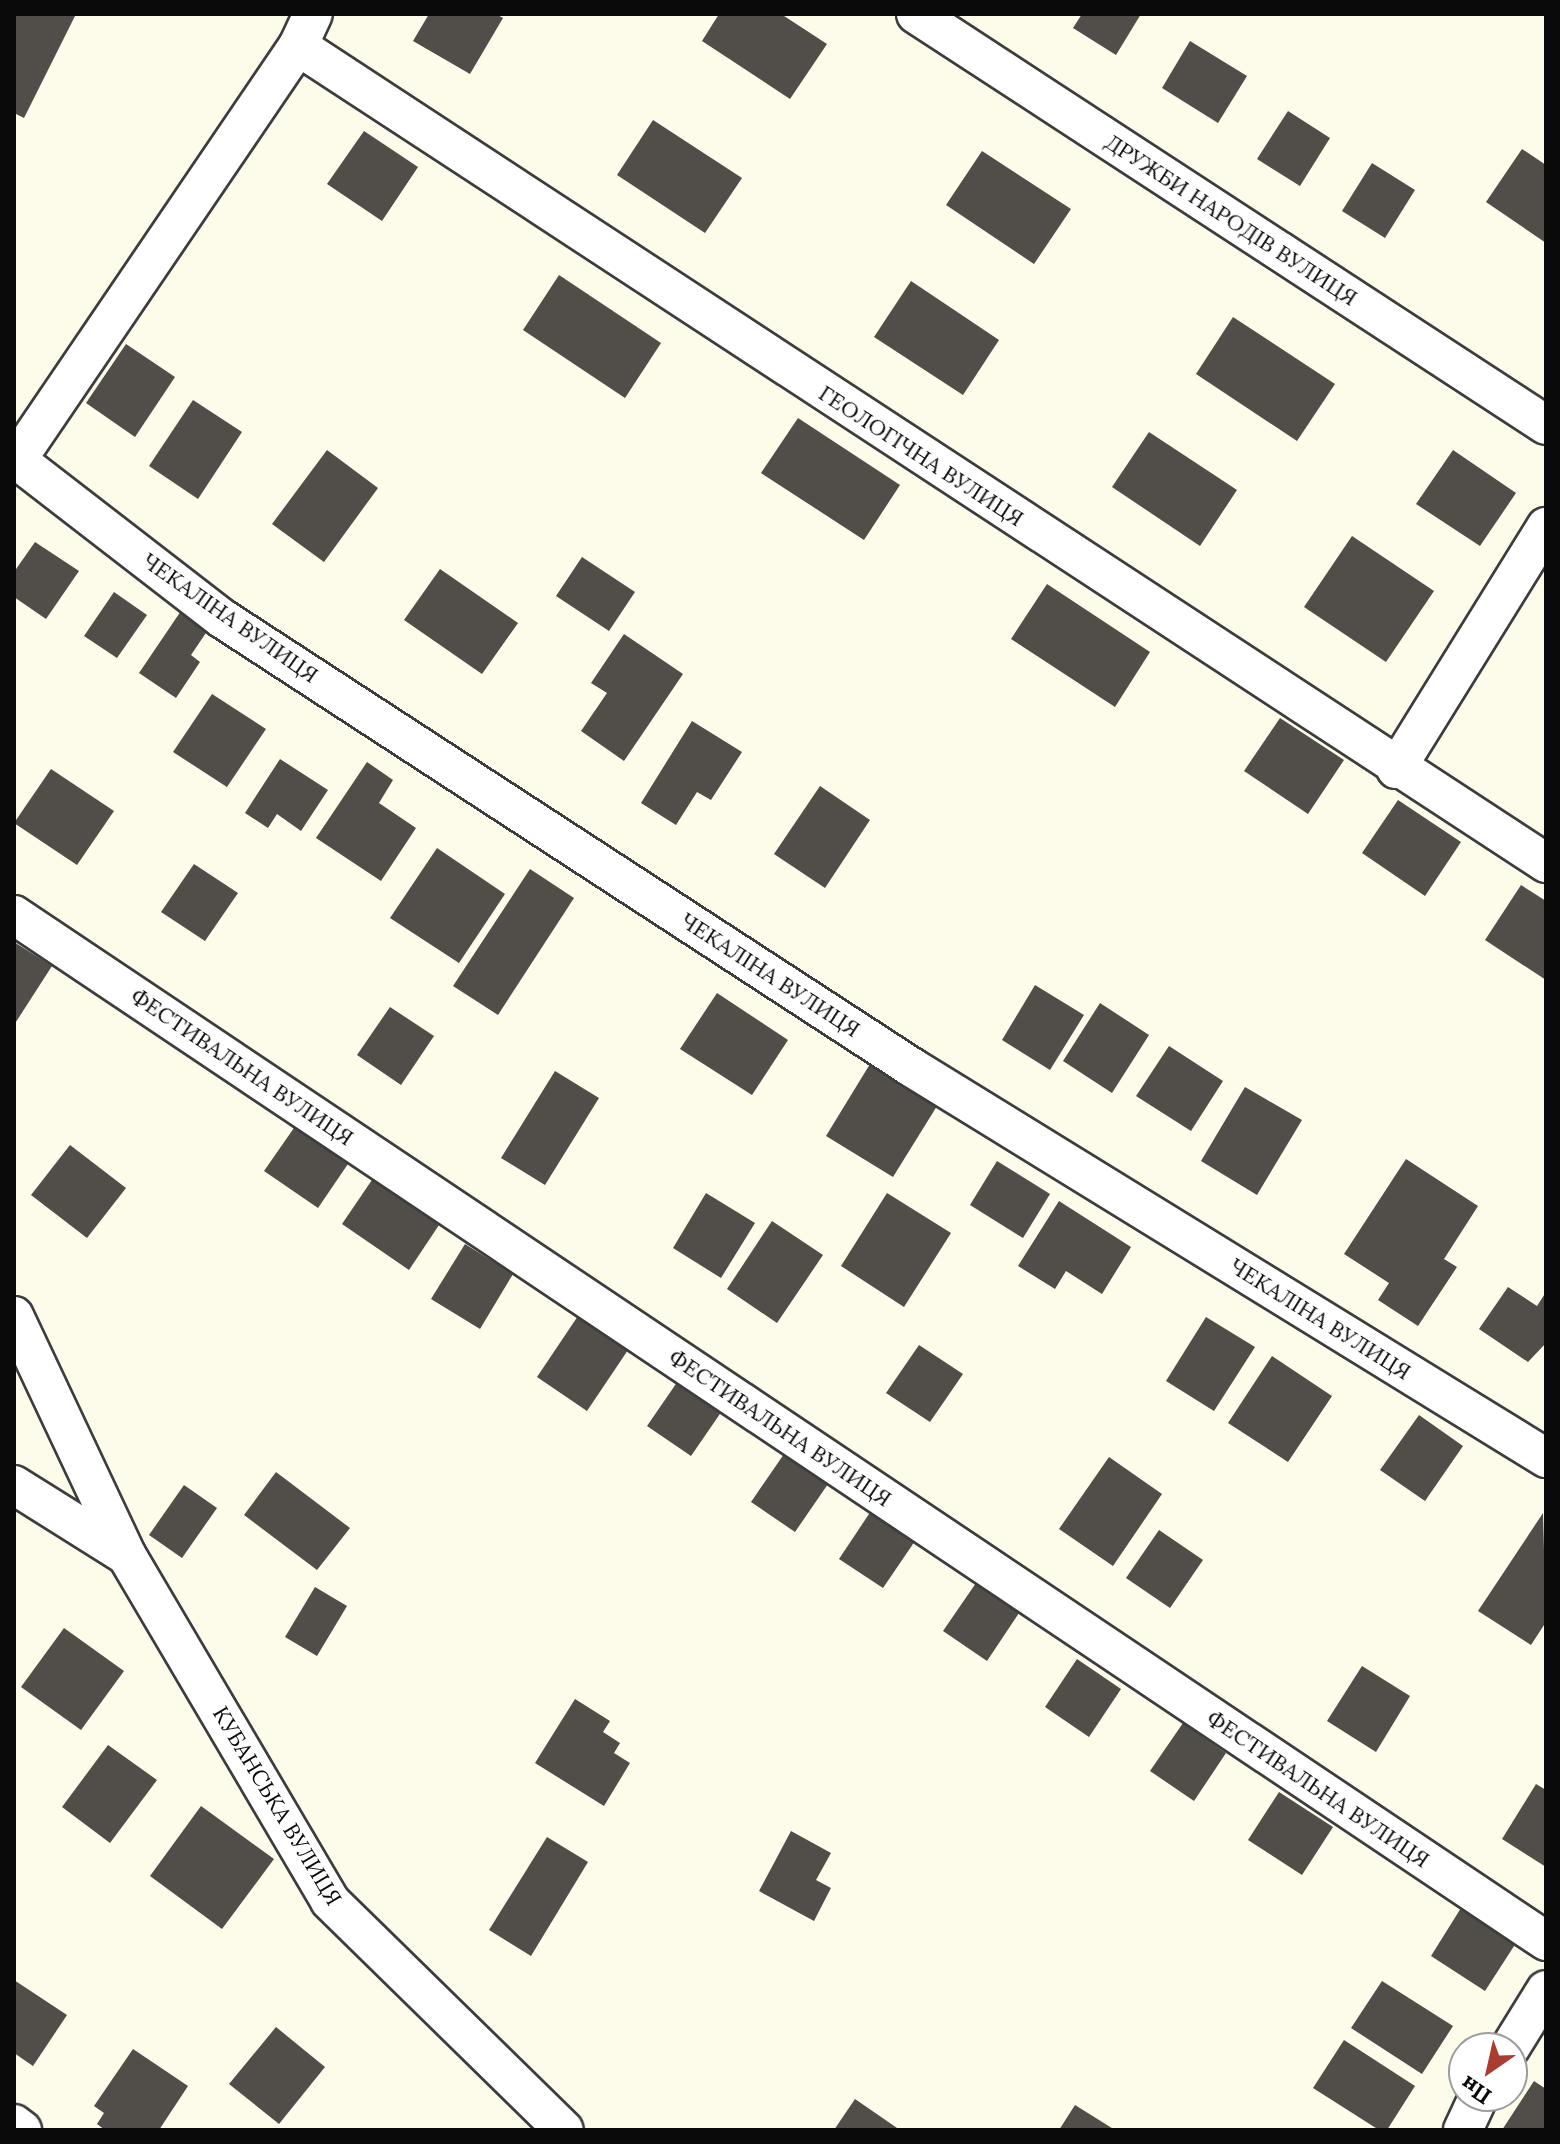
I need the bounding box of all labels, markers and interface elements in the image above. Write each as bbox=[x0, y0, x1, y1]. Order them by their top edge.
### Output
street label: ДРУЖБИ НАРОДІВ ВУЛИЦЯ bbox=[1100, 129, 1362, 311]
street label: ГЕОЛОГІЧНА ВУЛИЦЯ bbox=[814, 380, 1028, 532]
street label: ЧЕКАЛІНА ВУЛИЦЯ bbox=[137, 547, 323, 689]
street label: ЧЕКАЛІНА ВУЛИЦЯ bbox=[675, 907, 865, 1043]
street label: ФЕСТИВАЛЬНА ВУЛИЦЯ bbox=[126, 983, 358, 1151]
street label: ЧЕКАЛІНА ВУЛИЦЯ bbox=[1225, 1253, 1415, 1385]
street label: ФЕСТИВАЛЬНА ВУЛИЦЯ bbox=[664, 1344, 896, 1512]
street label: КУБАНСЬКА ВУЛИЦЯ bbox=[207, 1702, 347, 1910]
street label: ФЕСТИВАЛЬНА ВУЛИЦЯ bbox=[1202, 1705, 1434, 1873]
north arrow bbox=[1448, 2032, 1528, 2112]
text: Пн bbox=[1455, 2070, 1497, 2111]

